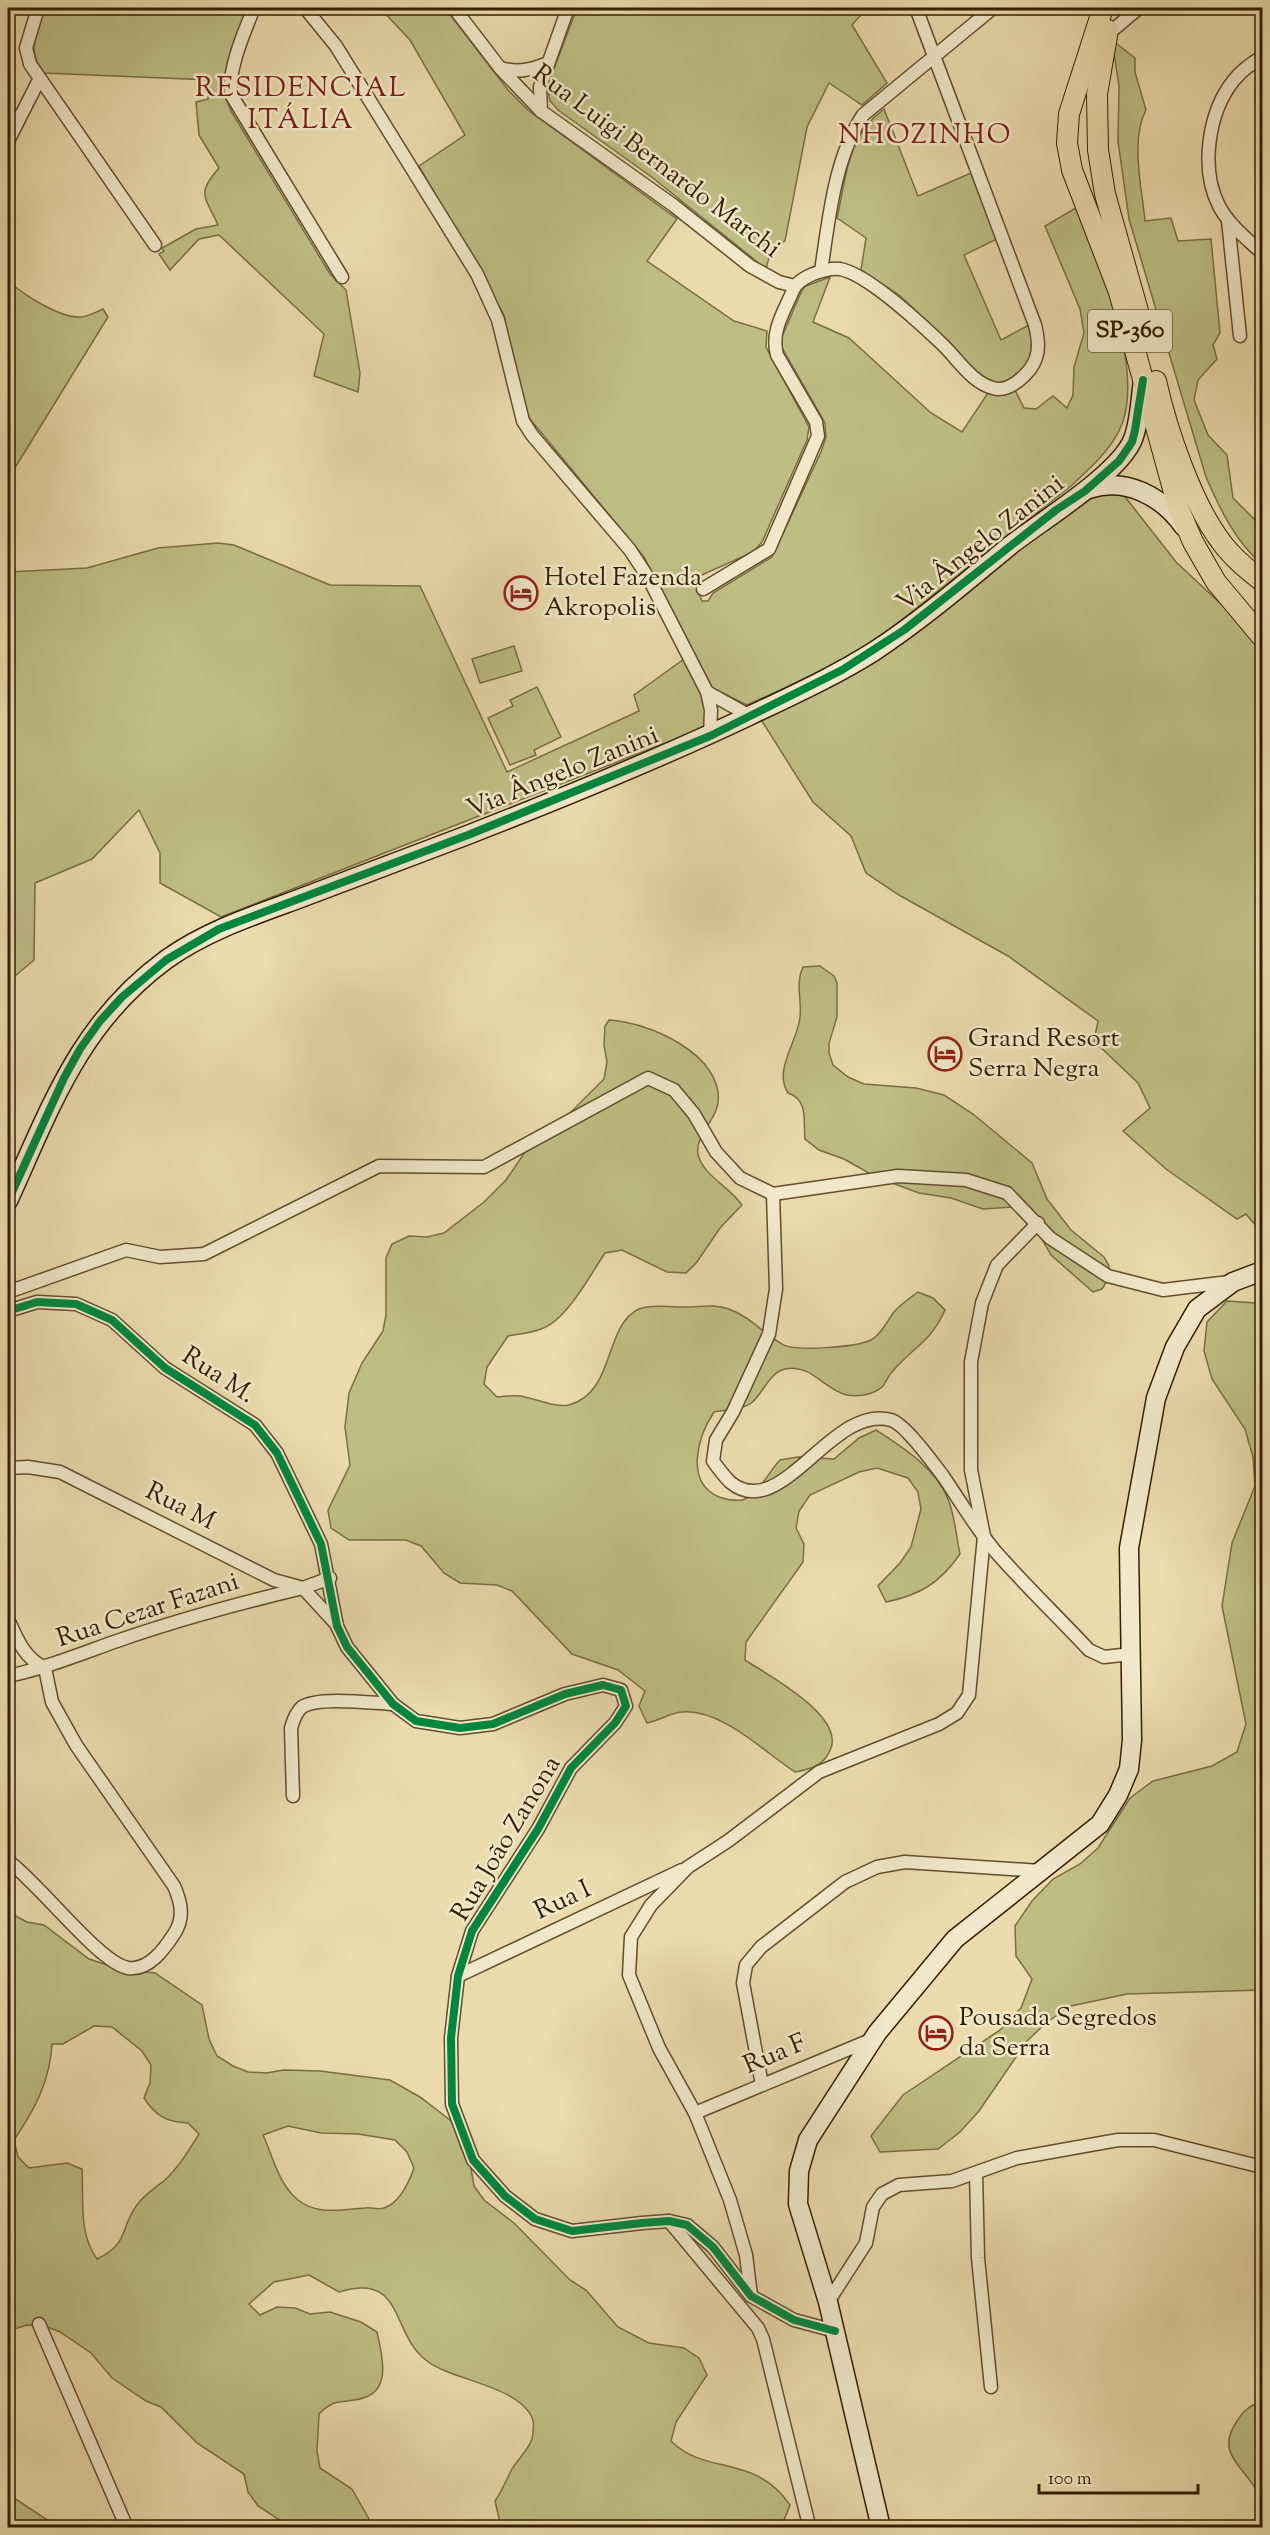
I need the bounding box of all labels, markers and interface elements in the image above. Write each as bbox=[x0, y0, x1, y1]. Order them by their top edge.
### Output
street label: Rua Luigi Bernardo Marchi bbox=[524, 56, 788, 268]
district label: RESIDENCIAL ITÁLIA bbox=[195, 69, 407, 141]
district label: NHOZINHO bbox=[838, 116, 1012, 156]
road number: SP-360 bbox=[1088, 310, 1172, 352]
street label: Via Ângelo Zanini bbox=[889, 467, 1073, 621]
place label: Hotel Fazenda Akropolis bbox=[544, 560, 702, 627]
hotel icon: Hotel Fazenda Akropolis bbox=[503, 575, 539, 611]
street label: Via Ângelo Zanini bbox=[461, 718, 665, 828]
place label: Grand Resort Serra Negra bbox=[968, 1021, 1120, 1088]
hotel icon: Grand Resort Serra Negra bbox=[927, 1036, 963, 1072]
street label: Rua M. bbox=[174, 1338, 262, 1414]
street label: Rua M bbox=[138, 1474, 222, 1540]
street label: Rua Cezar Fazani bbox=[52, 1564, 244, 1658]
street label: Rua João Zanona bbox=[443, 1749, 571, 1929]
street label: Rua I bbox=[528, 1872, 598, 1930]
place label: Pousada Segredos da Serra bbox=[959, 2000, 1157, 2067]
hotel icon: Pousada Segredos da Serra bbox=[918, 2015, 954, 2051]
street label: Rua F bbox=[738, 2025, 812, 2085]
scale bar bbox=[1039, 2457, 1198, 2495]
text: 100 m bbox=[1048, 2467, 1092, 2493]

